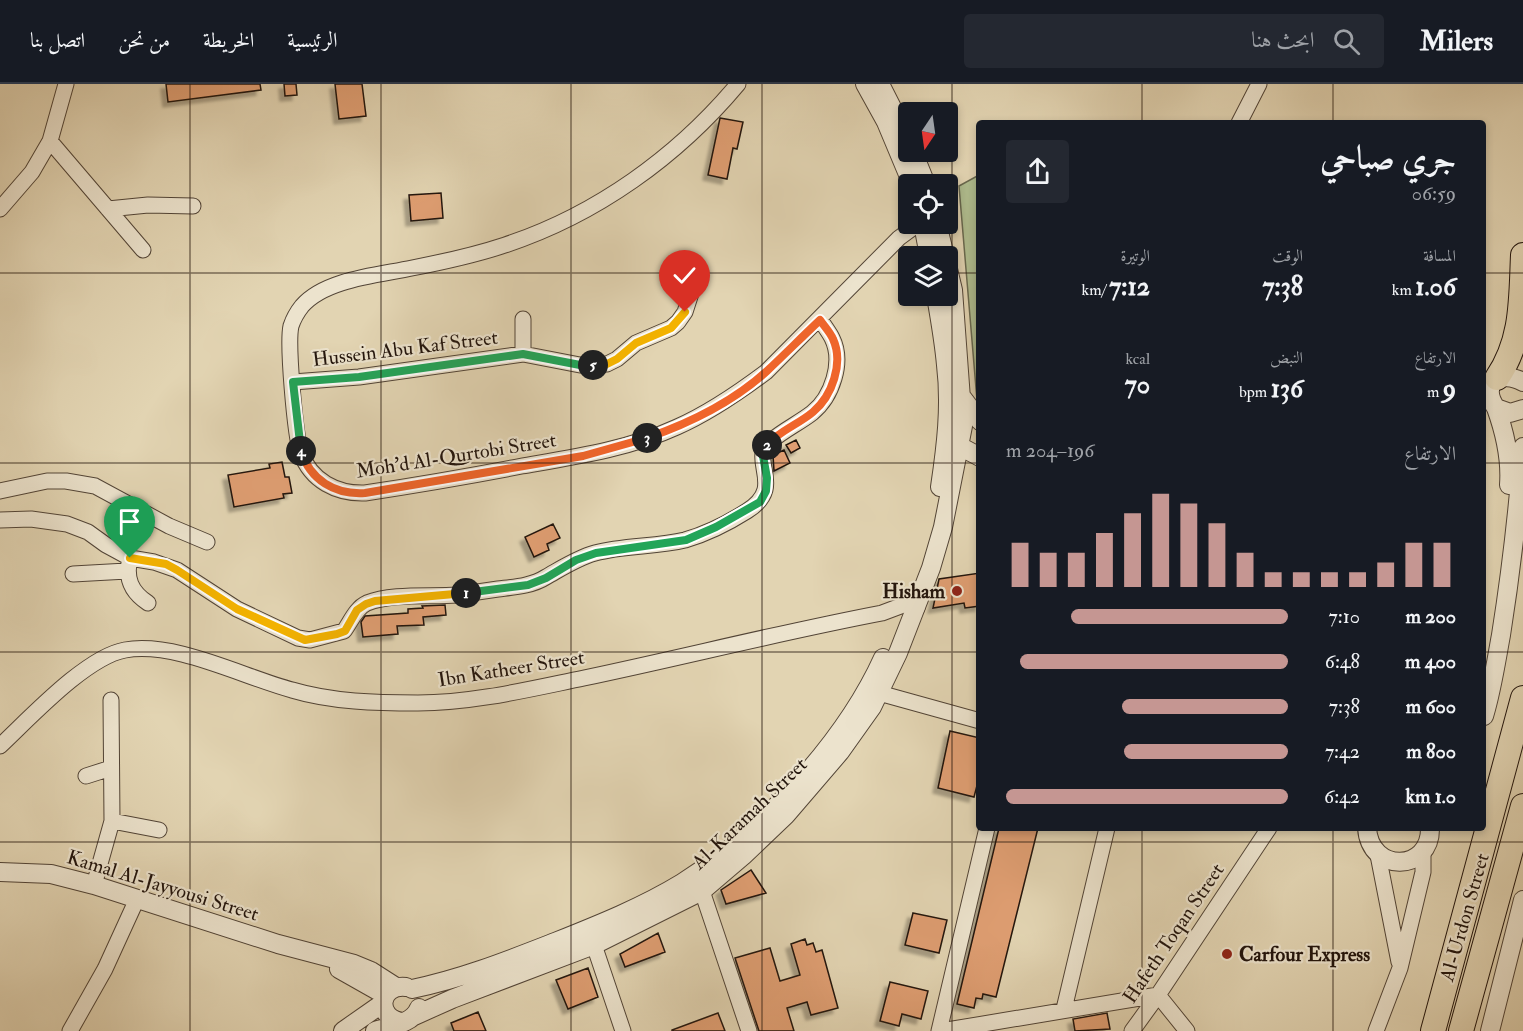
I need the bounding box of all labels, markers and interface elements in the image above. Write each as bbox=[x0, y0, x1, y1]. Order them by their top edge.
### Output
search box bbox=[964, 14, 1384, 68]
text: Milers bbox=[1420, 24, 1493, 59]
icon: search bbox=[1330, 25, 1363, 58]
text: ابحث هنا bbox=[1251, 26, 1315, 54]
text: اتصل بنا bbox=[30, 27, 85, 54]
text: من نحن bbox=[118, 27, 170, 54]
text: الخريطة bbox=[203, 27, 254, 54]
text: الرئيسية bbox=[287, 27, 338, 54]
north arrow bbox=[898, 102, 958, 162]
map controls bbox=[898, 102, 958, 306]
text: جري صباحي bbox=[1320, 138, 1456, 179]
button: share bbox=[1006, 140, 1069, 203]
button: locate bbox=[898, 174, 958, 234]
text: 06:59 bbox=[1412, 181, 1456, 206]
button: layers bbox=[898, 246, 958, 306]
text: الوتيرة bbox=[1120, 246, 1150, 266]
text: الوقت bbox=[1272, 246, 1303, 266]
text: المسافة bbox=[1423, 246, 1456, 266]
pin bbox=[659, 250, 710, 312]
icon: check bbox=[668, 259, 701, 292]
text: 7:12 bbox=[1109, 271, 1150, 303]
text: 7:38 bbox=[1262, 271, 1303, 303]
text: 1.06 bbox=[1415, 271, 1456, 303]
text: /km bbox=[1082, 280, 1109, 300]
text: km bbox=[1392, 280, 1415, 300]
street label: Hussein Abu Kaf Street bbox=[311, 325, 500, 372]
text: النبض bbox=[1270, 348, 1303, 368]
text: الارتفاع bbox=[1414, 348, 1456, 368]
text: kcal bbox=[1125, 349, 1150, 369]
pin: 5 bbox=[578, 350, 608, 380]
text: 5 bbox=[589, 355, 597, 375]
text: 70 bbox=[1125, 369, 1150, 401]
text: 136 bbox=[1271, 373, 1303, 405]
text: 9 bbox=[1443, 373, 1456, 405]
text: bpm bbox=[1239, 382, 1271, 402]
text: m bbox=[1427, 382, 1443, 402]
pin: 3 bbox=[632, 423, 662, 453]
street label: Moh'd Al-Qurtobi Street bbox=[354, 427, 558, 484]
text: 3 bbox=[644, 428, 650, 448]
pin: 2 bbox=[752, 430, 782, 460]
text: 2 bbox=[763, 435, 771, 455]
pin: 4 bbox=[286, 436, 316, 466]
text: 196–204 m bbox=[1006, 438, 1094, 463]
text: 4 bbox=[297, 441, 305, 461]
text: الارتفاع bbox=[1404, 441, 1456, 466]
pin bbox=[104, 496, 155, 558]
icon: arrive bbox=[113, 505, 146, 538]
pin: 1 bbox=[451, 578, 481, 608]
place label: Hisham bbox=[882, 579, 945, 604]
text: 1 bbox=[463, 583, 469, 603]
marker: Hisham bbox=[950, 584, 964, 598]
text: 7:10 bbox=[1329, 604, 1360, 629]
text: 200 m bbox=[1406, 604, 1456, 629]
street label: Ibn Katheer Street bbox=[436, 644, 587, 692]
text: 6:48 bbox=[1325, 649, 1360, 674]
text: 400 m bbox=[1405, 649, 1456, 674]
text: 7:38 bbox=[1329, 694, 1360, 719]
text: 600 m bbox=[1406, 694, 1456, 719]
text: 7:42 bbox=[1325, 739, 1360, 764]
text: 800 m bbox=[1406, 739, 1456, 764]
street label: Al-Karamah Street bbox=[686, 752, 813, 875]
text: 6:42 bbox=[1324, 784, 1360, 809]
text: 1.0 km bbox=[1405, 784, 1456, 809]
street label: Kamal Al-Jayyousi Street bbox=[64, 844, 262, 927]
street label: Al-Urdon Street bbox=[1434, 850, 1495, 985]
street label: Hafeth Toqan Street bbox=[1117, 858, 1230, 1008]
place label: Carfour Express bbox=[1239, 942, 1370, 968]
marker: Carfour Express bbox=[1220, 947, 1234, 961]

